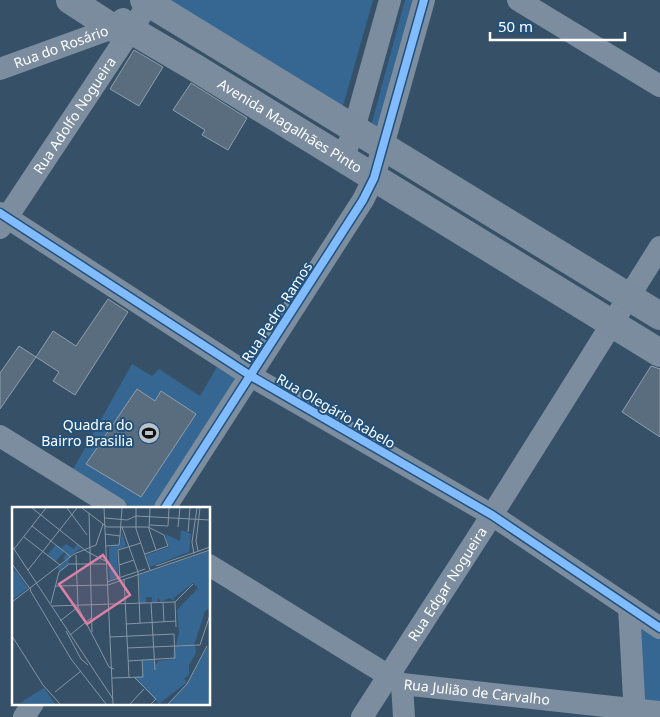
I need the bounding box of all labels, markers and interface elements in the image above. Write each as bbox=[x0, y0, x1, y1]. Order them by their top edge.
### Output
scale bar bbox=[490, 10, 625, 42]
text: 50 m bbox=[498, 16, 533, 36]
street label: Rua do Rosário bbox=[11, 20, 111, 72]
street label: Rua Adolfo Nogueira bbox=[28, 53, 120, 177]
street label: Avenida Magalhães Pinto bbox=[214, 74, 366, 177]
street label: Rua Pedro Ramos bbox=[237, 258, 316, 366]
street label: Rua Olegário Rabelo bbox=[273, 369, 399, 452]
place label: Quadra do Bairro Brasilia bbox=[41, 415, 133, 450]
sports icon: Quadra do Bairro Brasilia bbox=[137, 421, 161, 445]
inset map bbox=[12, 507, 210, 704]
street label: Rua Edgar Nogueira bbox=[403, 523, 491, 645]
street label: Rua Julião de Carvalho bbox=[403, 674, 551, 709]

